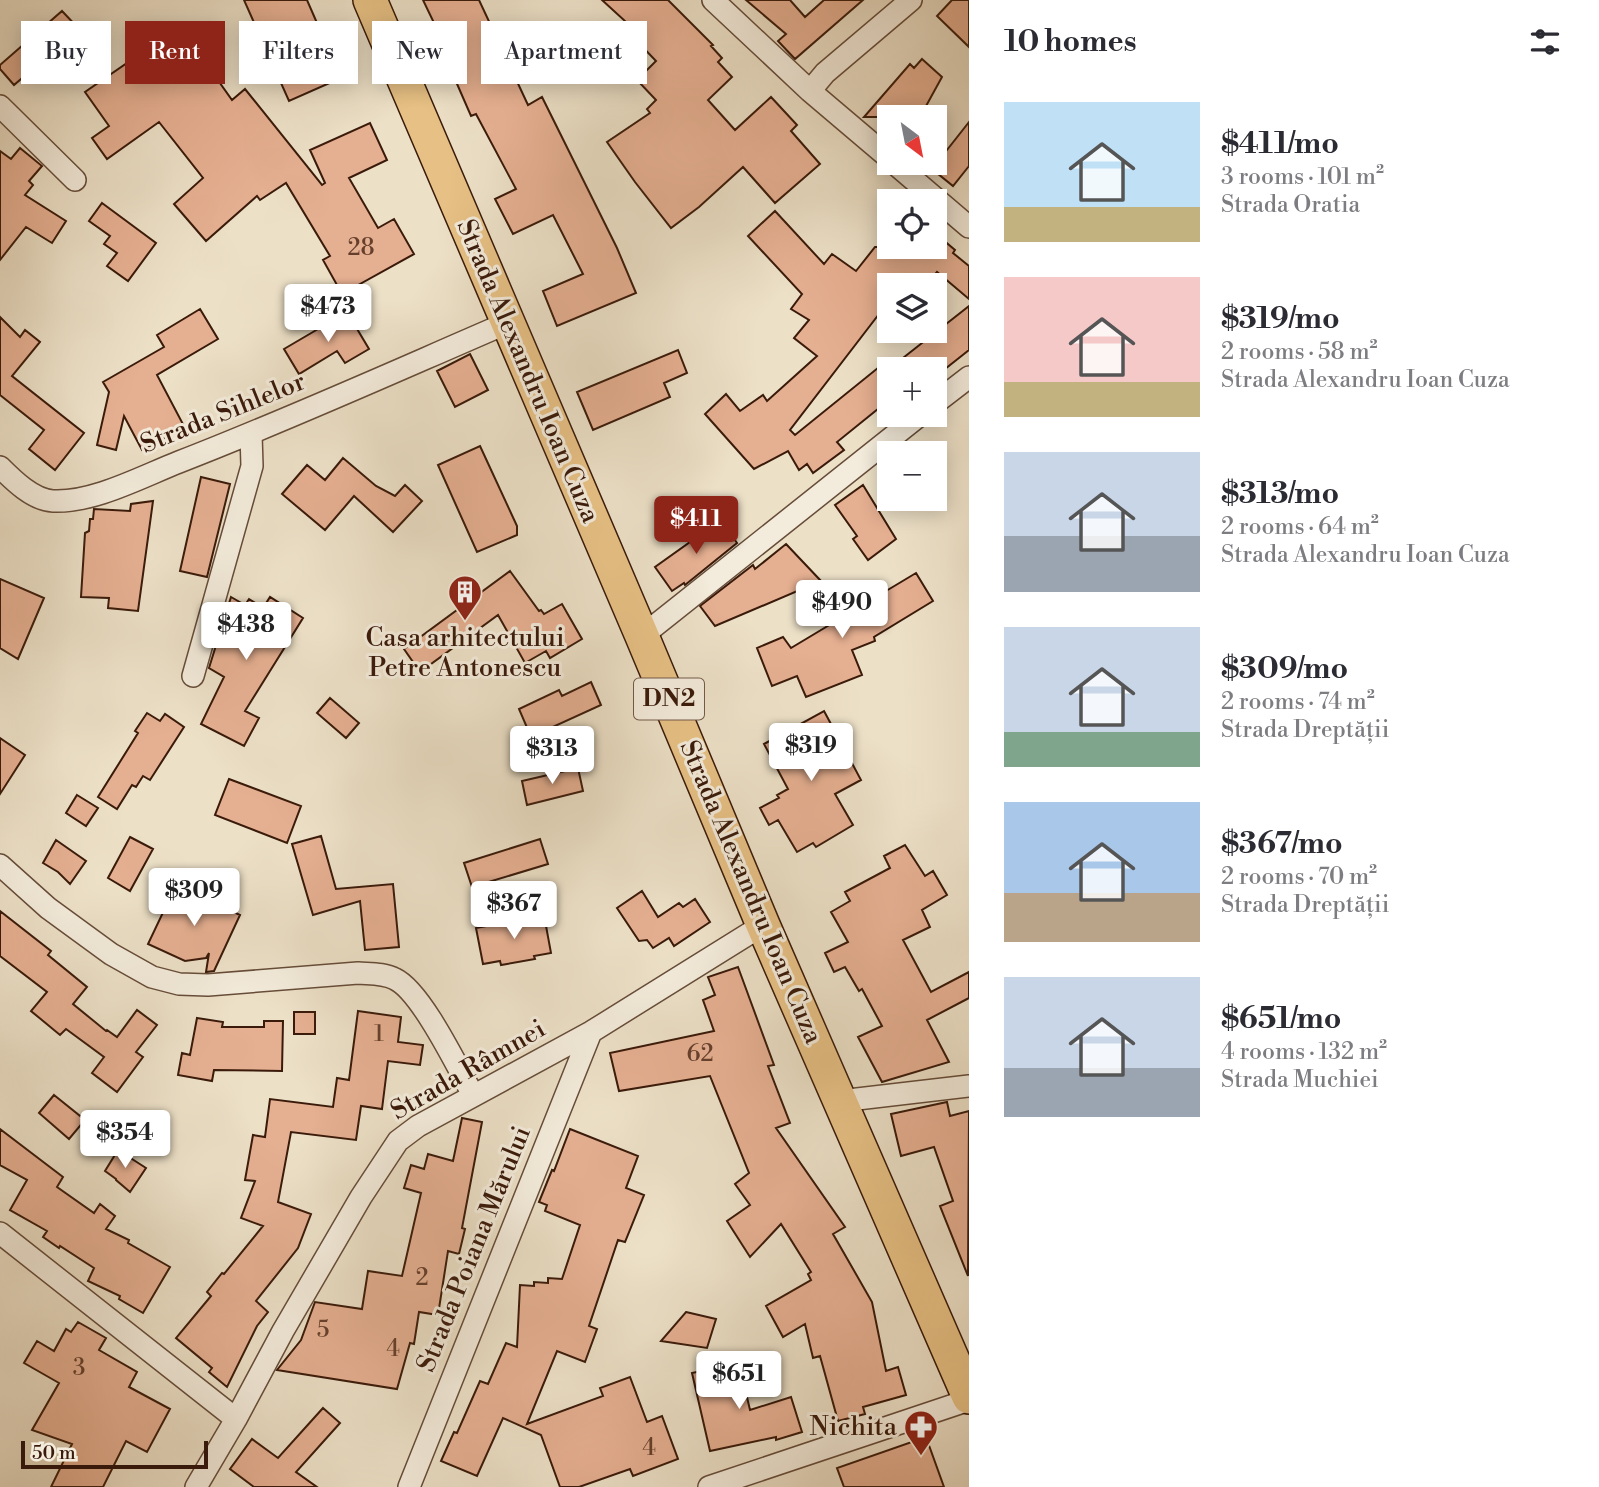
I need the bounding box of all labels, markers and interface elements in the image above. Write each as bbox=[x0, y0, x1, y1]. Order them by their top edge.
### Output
chip: Buy bbox=[21, 21, 111, 84]
chip: Rent bbox=[125, 21, 225, 84]
chip: Filters bbox=[239, 21, 358, 84]
chip: New bbox=[372, 21, 467, 84]
chip: Apartment bbox=[481, 21, 647, 84]
text: 10 homes bbox=[1004, 23, 1137, 61]
icon: filters bbox=[1526, 23, 1564, 61]
north arrow bbox=[877, 105, 947, 175]
map controls bbox=[877, 105, 947, 511]
text: $411/mo bbox=[1221, 125, 1339, 163]
icon: home bbox=[1060, 130, 1144, 214]
text: 3 rooms · 101 m² bbox=[1221, 163, 1384, 191]
button: locate bbox=[877, 189, 947, 259]
text: Strada Oratia bbox=[1221, 191, 1360, 219]
street label: Strada Alexandru Ioan Cuza bbox=[450, 215, 607, 528]
house number: 28 bbox=[347, 234, 375, 262]
button: layers bbox=[877, 273, 947, 343]
pin: $473 bbox=[287, 284, 369, 344]
text: $473 bbox=[300, 293, 356, 321]
text: $319/mo bbox=[1221, 300, 1340, 338]
icon: home bbox=[1060, 305, 1144, 389]
text: 2 rooms · 58 m² bbox=[1221, 338, 1378, 366]
button: + bbox=[877, 357, 947, 427]
street label: Strada Sihlelor bbox=[136, 365, 310, 461]
text: Strada Alexandru Ioan Cuza bbox=[1221, 366, 1510, 394]
button: − bbox=[877, 441, 947, 511]
text: $313/mo bbox=[1221, 475, 1339, 513]
icon: home bbox=[1060, 480, 1144, 564]
pin: $411 bbox=[655, 496, 737, 556]
text: $411 bbox=[670, 505, 722, 533]
text: 2 rooms · 64 m² bbox=[1221, 513, 1379, 541]
text: Strada Alexandru Ioan Cuza bbox=[1221, 541, 1510, 569]
building icon: Casa arhitectului Petre Antonescu bbox=[446, 573, 484, 622]
pin: $490 bbox=[801, 580, 883, 640]
text: $490 bbox=[812, 589, 872, 617]
pin: $438 bbox=[205, 602, 287, 662]
text: $438 bbox=[217, 611, 275, 639]
place label: Casa arhitectului Petre Antonescu bbox=[365, 622, 565, 684]
text: $309/mo bbox=[1221, 650, 1348, 688]
icon: home bbox=[1060, 655, 1144, 739]
road number: DN2 bbox=[634, 678, 704, 720]
text: 2 rooms · 74 m² bbox=[1221, 688, 1375, 716]
text: Strada Dreptății bbox=[1221, 716, 1389, 744]
pin: $319 bbox=[770, 724, 852, 783]
pin: $313 bbox=[511, 726, 593, 786]
text: $319 bbox=[785, 732, 837, 760]
text: $313 bbox=[526, 735, 578, 763]
street label: Strada Alexandru Ioan Cuza bbox=[673, 736, 830, 1049]
text: $367/mo bbox=[1221, 825, 1343, 863]
icon: home bbox=[1060, 830, 1144, 914]
text: 2 rooms · 70 m² bbox=[1221, 863, 1377, 891]
pin: $309 bbox=[153, 869, 235, 928]
text: $309 bbox=[165, 877, 223, 905]
pin: $367 bbox=[473, 881, 555, 941]
text: $367 bbox=[487, 890, 541, 918]
text: Strada Dreptății bbox=[1221, 891, 1389, 919]
text: $651/mo bbox=[1221, 1000, 1341, 1038]
icon: home bbox=[1060, 1005, 1144, 1089]
street label: Strada Râmnei bbox=[385, 1013, 551, 1127]
house number: 1 bbox=[374, 1020, 384, 1048]
text: 4 rooms · 132 m² bbox=[1221, 1038, 1387, 1066]
house number: 62 bbox=[686, 1040, 714, 1068]
text: Strada Muchiei bbox=[1221, 1066, 1379, 1094]
pin: $354 bbox=[84, 1110, 166, 1170]
text: $354 bbox=[96, 1119, 154, 1147]
street label: Strada Poiana Mărului bbox=[410, 1122, 538, 1376]
house number: 2 bbox=[415, 1264, 429, 1292]
house number: 5 bbox=[317, 1316, 329, 1344]
house number: 4 bbox=[386, 1335, 400, 1363]
pin: $651 bbox=[698, 1352, 780, 1411]
house number: 3 bbox=[73, 1354, 85, 1382]
text: $651 bbox=[712, 1360, 766, 1388]
pharmacy icon: Nichita bbox=[902, 1408, 940, 1457]
place label: Nichita bbox=[810, 1411, 898, 1443]
house number: 4 bbox=[642, 1434, 656, 1462]
scale bar bbox=[21, 1438, 208, 1470]
text: 50 m bbox=[32, 1441, 76, 1465]

